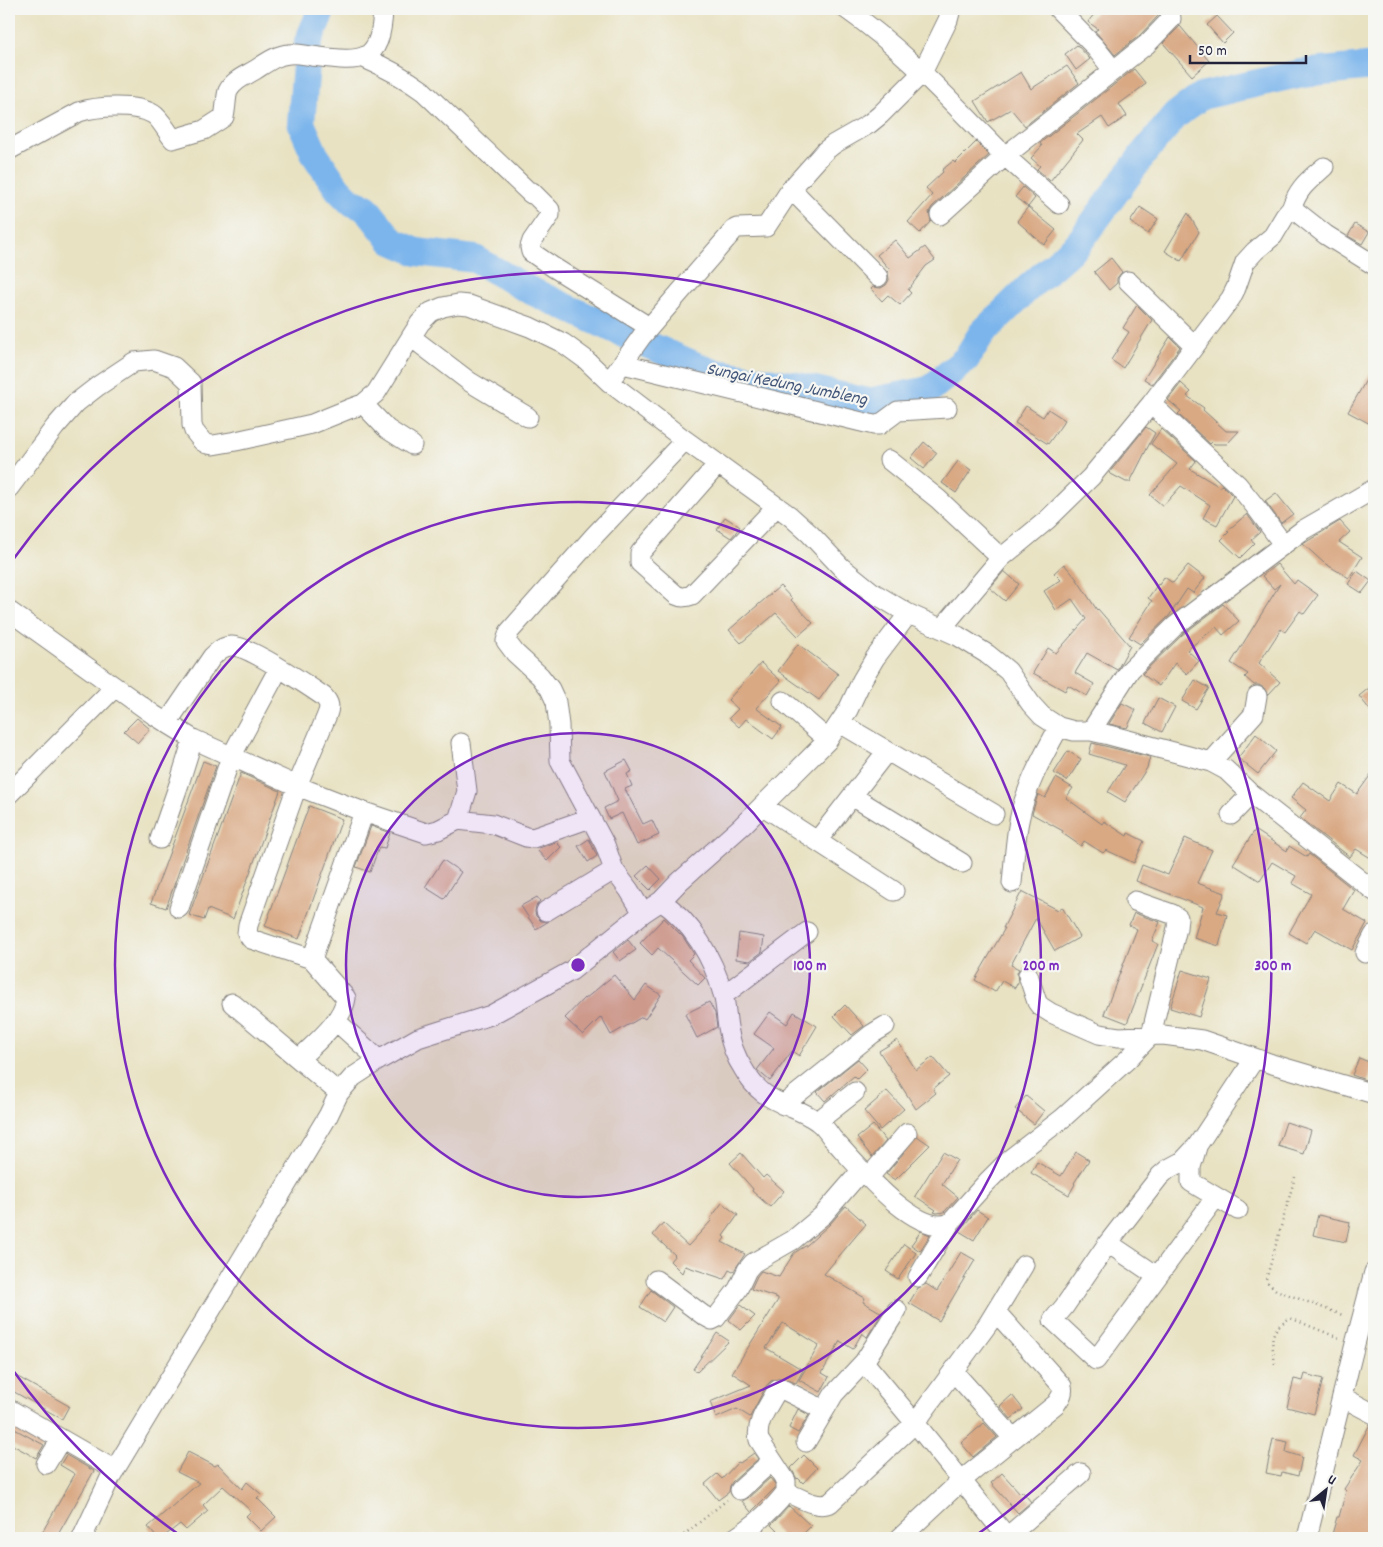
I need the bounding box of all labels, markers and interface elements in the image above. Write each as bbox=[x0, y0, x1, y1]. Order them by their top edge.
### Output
scale bar bbox=[1190, 32, 1307, 64]
text: 50 m bbox=[1198, 41, 1227, 63]
water label: Sungai Kedung Jumbleng bbox=[704, 358, 870, 414]
centre of rings bbox=[569, 956, 587, 974]
text: 100 m bbox=[793, 956, 827, 978]
text: 200 m bbox=[1023, 956, 1059, 978]
text: 300 m bbox=[1255, 956, 1291, 978]
north arrow bbox=[1300, 1464, 1350, 1514]
text: U bbox=[1324, 1470, 1340, 1491]

